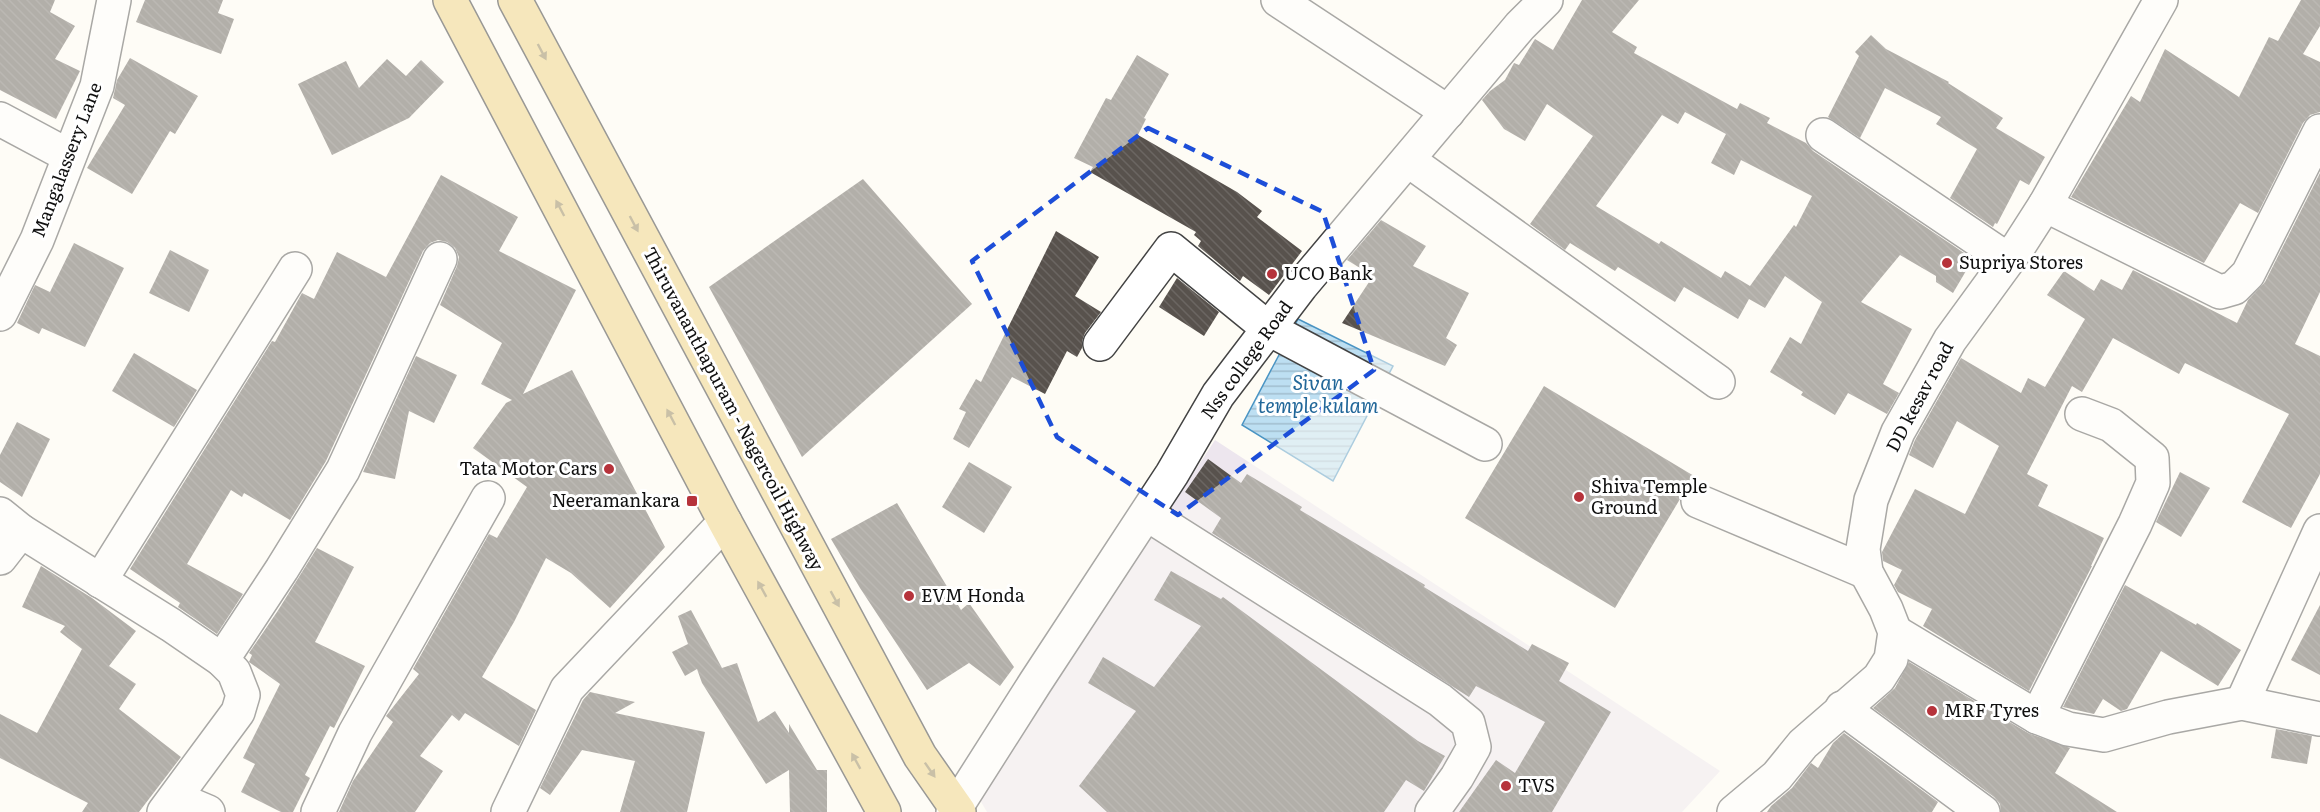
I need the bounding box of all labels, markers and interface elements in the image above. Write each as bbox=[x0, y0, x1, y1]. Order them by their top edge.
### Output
one-way arrow bbox=[537, 43, 547, 60]
street label: Mangalassery Lane bbox=[24, 78, 108, 241]
one-way arrow bbox=[555, 199, 565, 216]
one-way arrow bbox=[629, 216, 639, 233]
street label: Thiruvananthapuram - Nagercoil Highway bbox=[637, 242, 832, 576]
place label: Supriya Stores bbox=[1959, 248, 2083, 275]
marker: Supriya Stores bbox=[1940, 256, 1954, 270]
place label: UCO Bank bbox=[1284, 259, 1374, 286]
marker: UCO Bank bbox=[1265, 267, 1279, 281]
street label: Nss college Road bbox=[1193, 294, 1298, 424]
street label: DD kesav road bbox=[1878, 336, 1959, 456]
water label: Sivan temple kulam bbox=[1257, 366, 1379, 419]
one-way arrow bbox=[666, 409, 676, 426]
place label: Tata Motor Cars bbox=[459, 454, 597, 481]
marker: Tata Motor Cars bbox=[602, 462, 616, 476]
place label: Shiva Temple Ground bbox=[1591, 472, 1707, 520]
place label: Neeramankara bbox=[552, 486, 680, 513]
marker: Shiva Temple Ground bbox=[1572, 490, 1586, 504]
marker: Neeramankara bbox=[685, 494, 699, 508]
one-way arrow bbox=[757, 581, 767, 598]
place label: EVM Honda bbox=[921, 581, 1025, 608]
marker: EVM Honda bbox=[902, 589, 916, 603]
one-way arrow bbox=[830, 591, 840, 608]
place label: MRF Tyres bbox=[1944, 696, 2039, 723]
marker: MRF Tyres bbox=[1925, 704, 1939, 718]
one-way arrow bbox=[851, 752, 861, 769]
one-way arrow bbox=[924, 761, 936, 777]
place label: TVS bbox=[1518, 771, 1555, 798]
marker: TVS bbox=[1499, 779, 1513, 793]

